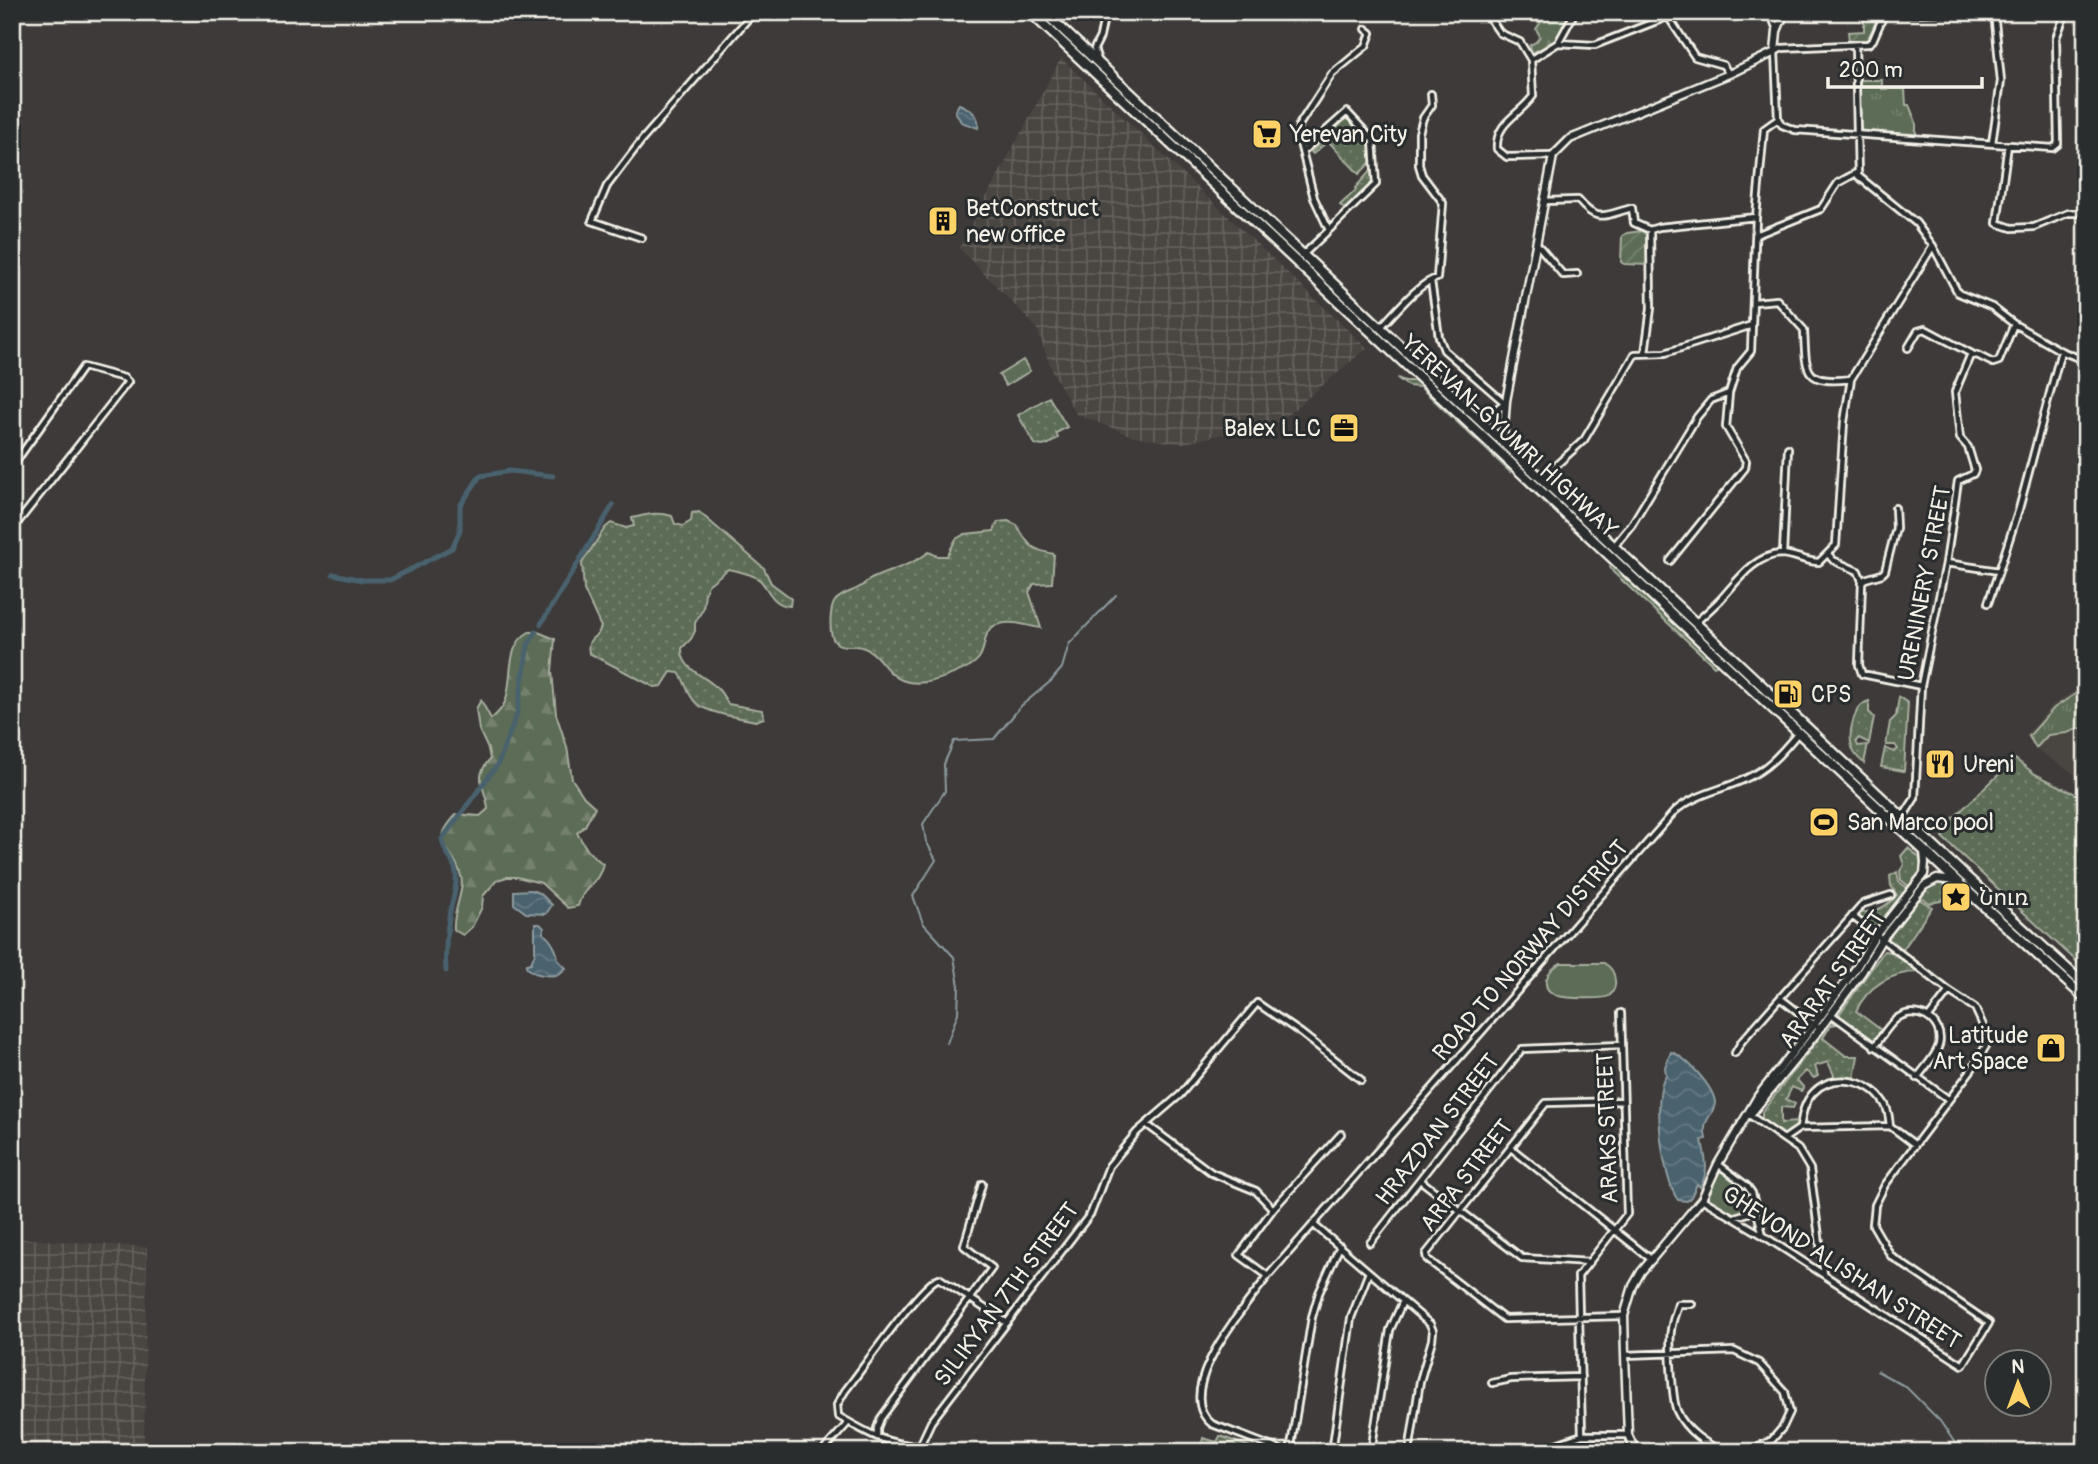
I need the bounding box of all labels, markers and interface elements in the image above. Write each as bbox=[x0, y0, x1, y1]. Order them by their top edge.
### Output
scale bar bbox=[1828, 46, 1982, 90]
text: 200 m bbox=[1839, 57, 1903, 84]
supermarket icon: Yerevan City bbox=[1250, 117, 1284, 151]
place label: Yerevan City bbox=[1289, 120, 1407, 149]
place label: BetConstruct new office bbox=[966, 194, 1100, 249]
building icon: BetConstruct new office bbox=[926, 204, 960, 238]
street label: YEREVAN-GYUMRI HIGHWAY bbox=[1395, 328, 1624, 544]
office icon: Balex LLC bbox=[1327, 411, 1361, 445]
place label: Balex LLC bbox=[1224, 414, 1321, 443]
street label: URENINERY STREET bbox=[1891, 483, 1958, 683]
fuel station icon: CPS bbox=[1771, 677, 1805, 711]
place label: CPS bbox=[1811, 680, 1851, 709]
restaurant icon: Ureni bbox=[1923, 747, 1957, 781]
place label: Ureni bbox=[1963, 750, 2014, 779]
sports icon: San Marco pool bbox=[1807, 805, 1841, 839]
place label: San Marco pool bbox=[1847, 808, 1994, 837]
street label: ROAD TO NORWAY DISTRICT bbox=[1426, 834, 1634, 1067]
place icon: Նուռ bbox=[1939, 880, 1973, 914]
place label: Նուռ bbox=[1979, 883, 2029, 912]
street label: ARARAT STREET bbox=[1773, 904, 1892, 1054]
place label: Latitude Art Space bbox=[1933, 1021, 2029, 1076]
shop icon: Latitude Art Space bbox=[2034, 1031, 2068, 1065]
street label: HRAZDAN STREET bbox=[1369, 1047, 1506, 1211]
street label: ARAKS STREET bbox=[1590, 1051, 1625, 1204]
street label: ARPA STREET bbox=[1414, 1113, 1519, 1237]
street label: GHEVOND ALISHAN STREET bbox=[1717, 1179, 1967, 1356]
street label: SILIKYAN 7TH STREET bbox=[928, 1196, 1085, 1392]
north arrow bbox=[1982, 1348, 2052, 1418]
text: N bbox=[2011, 1355, 2024, 1379]

